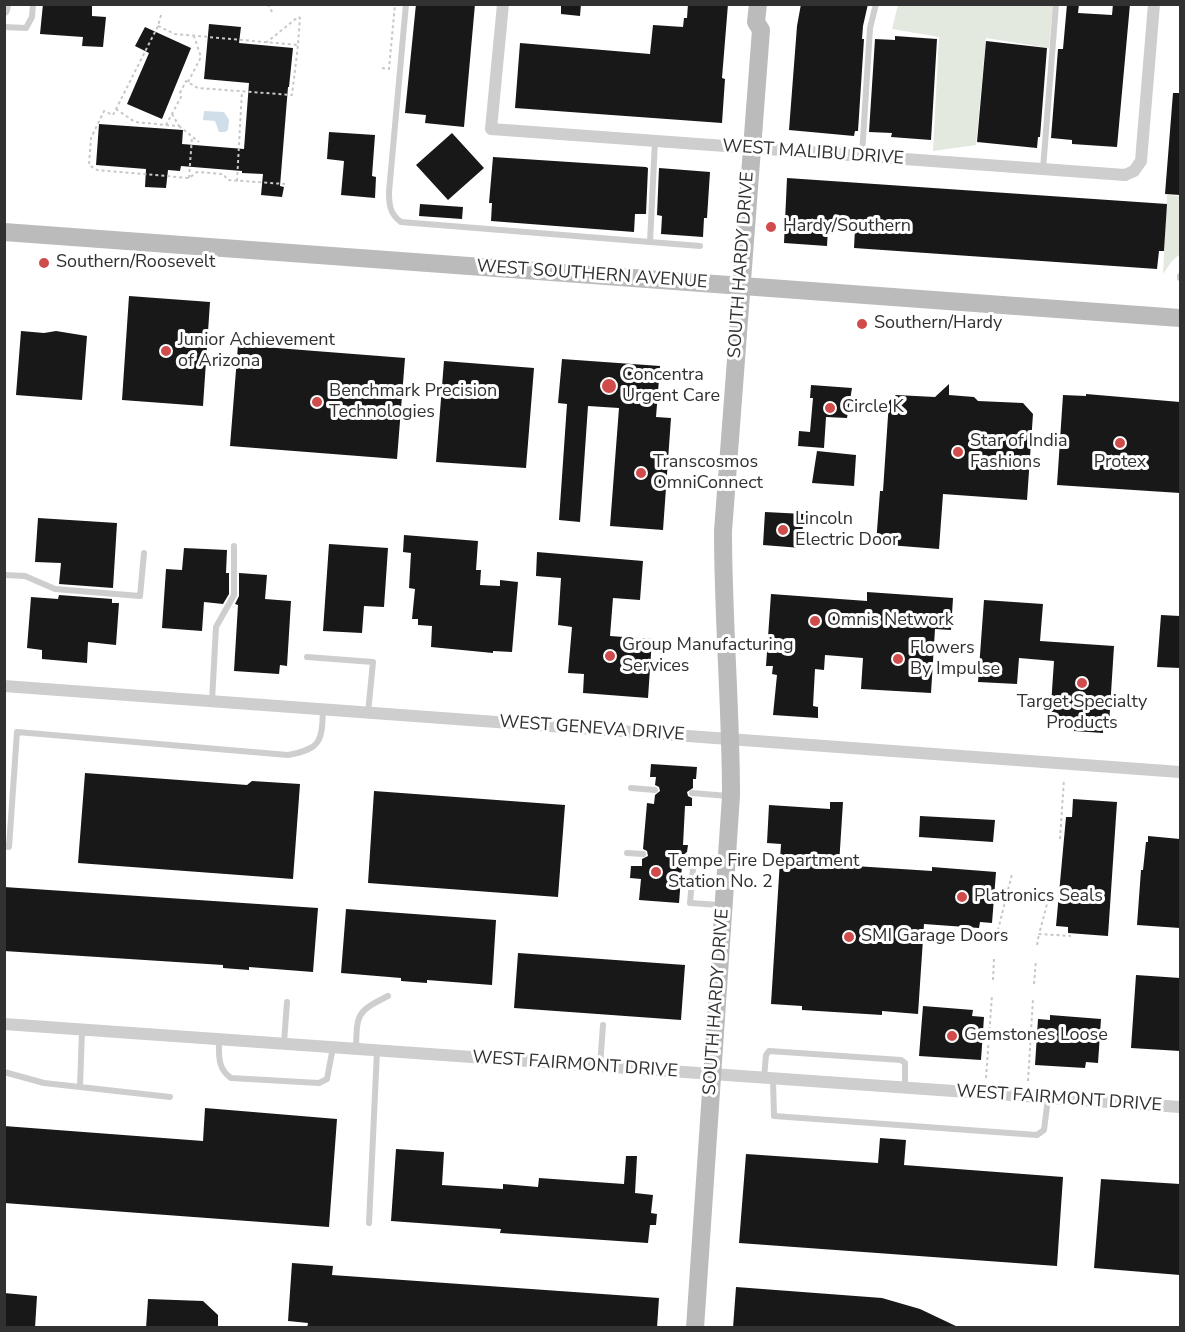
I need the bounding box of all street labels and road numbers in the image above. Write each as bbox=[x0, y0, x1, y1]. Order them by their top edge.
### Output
street label: WEST MALIBU DRIVE bbox=[721, 136, 905, 170]
street label: SOUTH HARDY DRIVE bbox=[725, 171, 759, 359]
street label: WEST SOUTHERN AVENUE bbox=[476, 256, 708, 294]
street label: WEST GENEVA DRIVE bbox=[499, 712, 685, 746]
street label: SOUTH HARDY DRIVE bbox=[700, 908, 734, 1096]
street label: WEST FAIRMONT DRIVE bbox=[472, 1047, 678, 1083]
street label: WEST FAIRMONT DRIVE bbox=[956, 1081, 1162, 1117]

